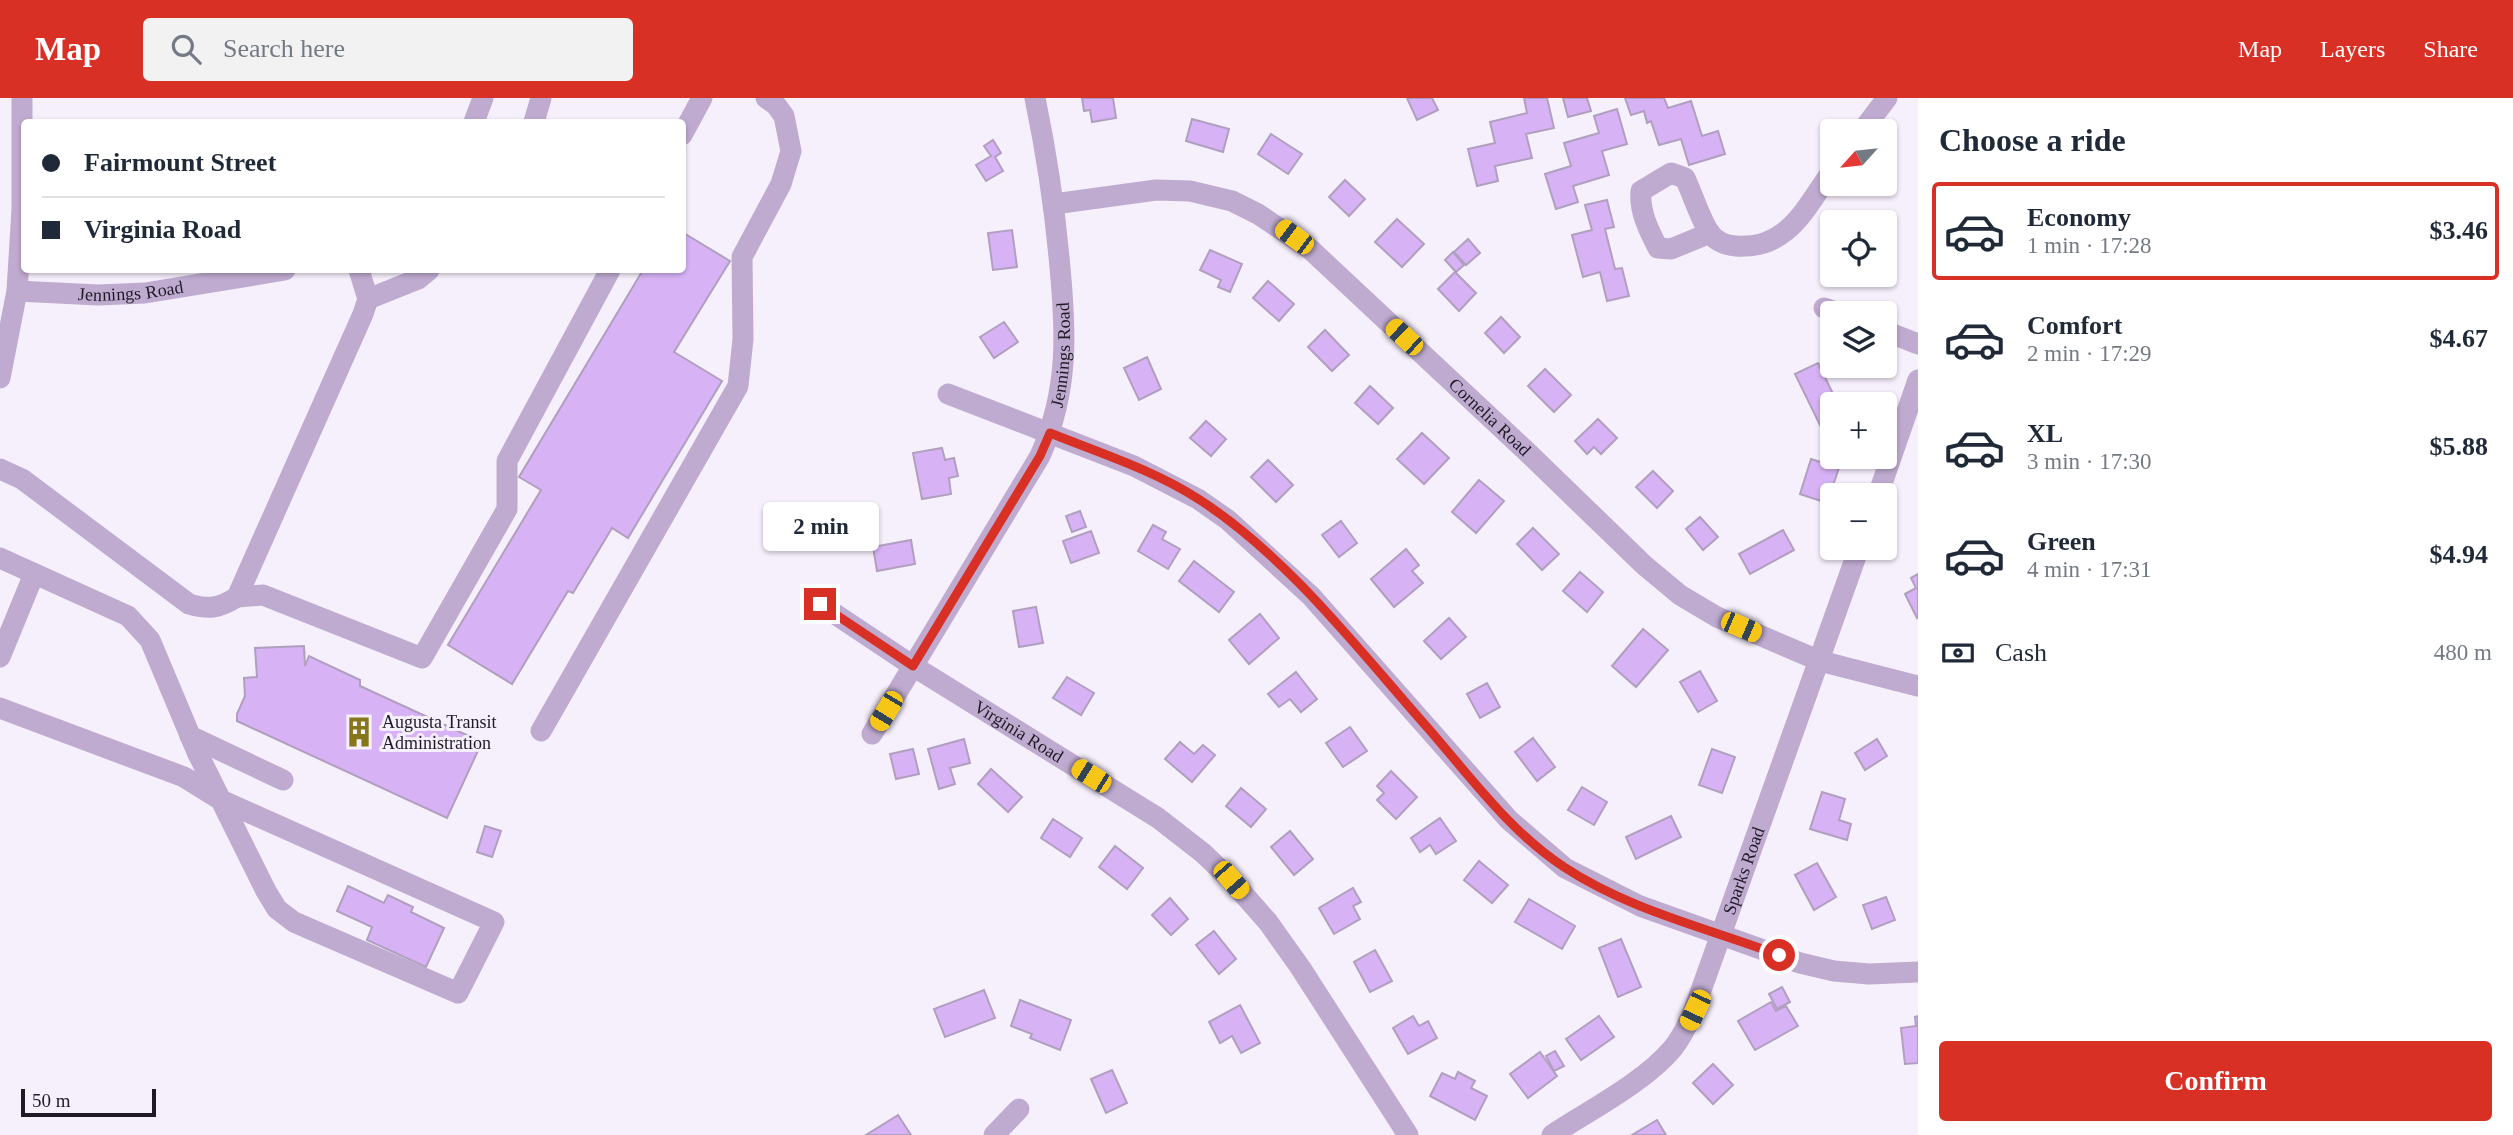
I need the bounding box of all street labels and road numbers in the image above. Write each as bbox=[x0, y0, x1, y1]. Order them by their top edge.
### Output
street label: Jennings Road bbox=[78, 277, 185, 305]
street label: Jennings Road bbox=[1047, 302, 1074, 409]
street label: Cornelia Road bbox=[1445, 374, 1535, 460]
street label: Virginia Road bbox=[970, 696, 1067, 767]
street label: Sparks Road bbox=[1719, 824, 1769, 917]

